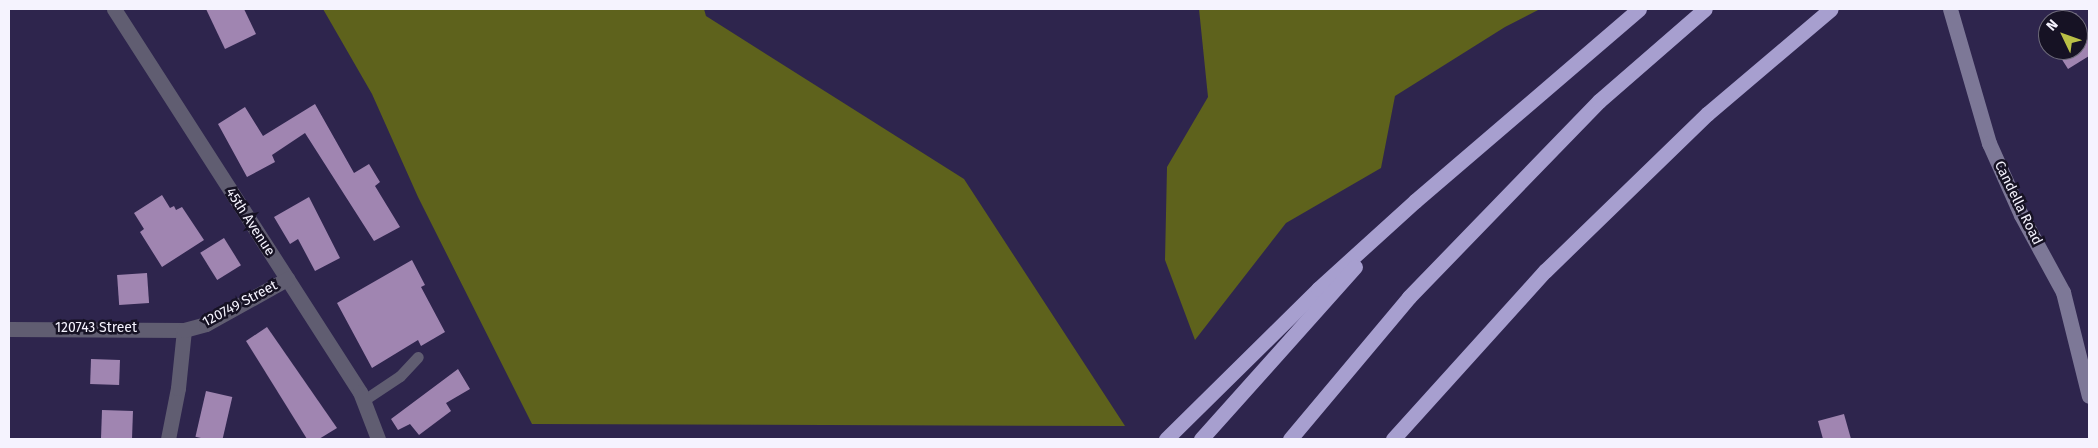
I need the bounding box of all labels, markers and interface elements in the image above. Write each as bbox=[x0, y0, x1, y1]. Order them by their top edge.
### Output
north arrow bbox=[2038, 10, 2088, 60]
text: N bbox=[2043, 16, 2062, 34]
street label: Candella Road bbox=[1990, 158, 2046, 248]
street label: 45th Avenue bbox=[222, 185, 278, 259]
street label: 120749 Street bbox=[200, 277, 280, 331]
street label: 120743 Street bbox=[55, 320, 137, 336]

